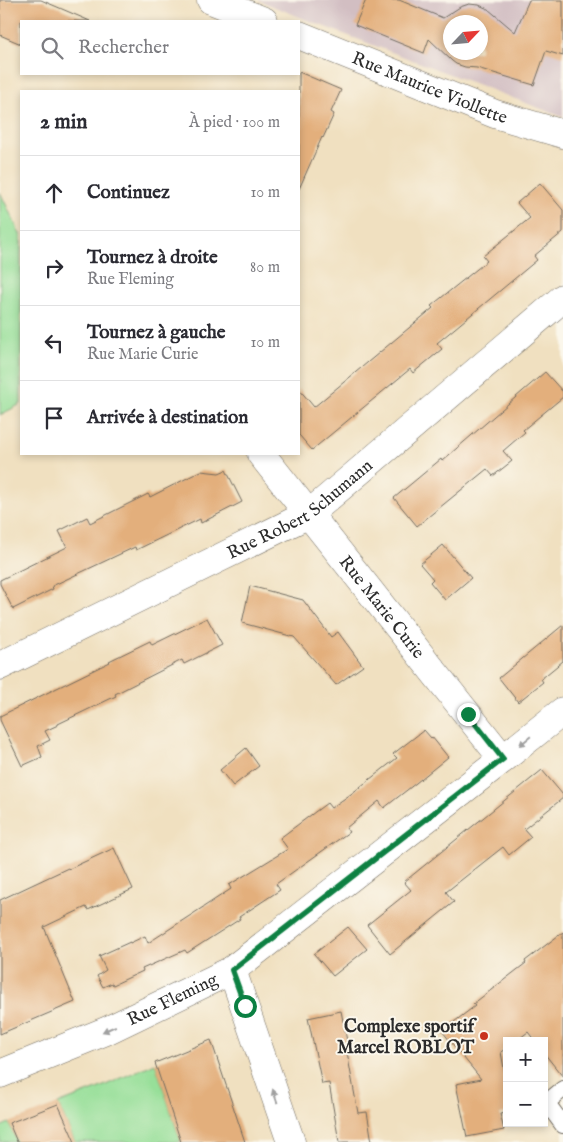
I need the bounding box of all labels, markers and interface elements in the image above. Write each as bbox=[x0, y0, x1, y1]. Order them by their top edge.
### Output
north arrow bbox=[443, 15, 488, 60]
search box bbox=[20, 20, 300, 75]
icon: search bbox=[38, 34, 66, 62]
text: Rechercher bbox=[78, 36, 169, 60]
street label: Rue Maurice Viollette bbox=[348, 48, 510, 130]
text: 2 min bbox=[40, 109, 87, 136]
text: À pied · 100 m bbox=[189, 113, 280, 133]
icon: ahead bbox=[40, 179, 68, 207]
text: Continuez bbox=[87, 181, 170, 205]
text: 10 m bbox=[250, 183, 280, 203]
text: Tournez à droite bbox=[87, 246, 218, 270]
icon: right bbox=[40, 254, 68, 282]
text: 80 m bbox=[250, 258, 280, 278]
text: Rue Fleming bbox=[87, 270, 174, 290]
text: Tournez à gauche bbox=[87, 321, 226, 345]
icon: left bbox=[40, 329, 68, 357]
text: 10 m bbox=[250, 333, 280, 353]
text: Rue Marie Curie bbox=[87, 345, 198, 365]
icon: arrive bbox=[40, 404, 68, 432]
text: Arrivée à destination bbox=[87, 406, 248, 430]
street label: Rue Robert Schumann bbox=[224, 455, 378, 565]
street label: Rue Marie Curie bbox=[333, 551, 429, 664]
route end bbox=[457, 703, 480, 726]
one-way arrow bbox=[519, 736, 532, 747]
street label: Rue Fleming bbox=[124, 969, 222, 1032]
route start bbox=[234, 995, 257, 1018]
place label: Complexe sportif Marcel ROBLOT bbox=[337, 1016, 477, 1060]
one-way arrow bbox=[102, 1025, 116, 1033]
marker: Complexe sportif Marcel ROBLOT bbox=[478, 1030, 490, 1042]
map controls bbox=[503, 1037, 548, 1127]
button: + bbox=[503, 1037, 548, 1082]
button: − bbox=[503, 1082, 548, 1127]
one-way arrow bbox=[271, 1088, 279, 1103]

